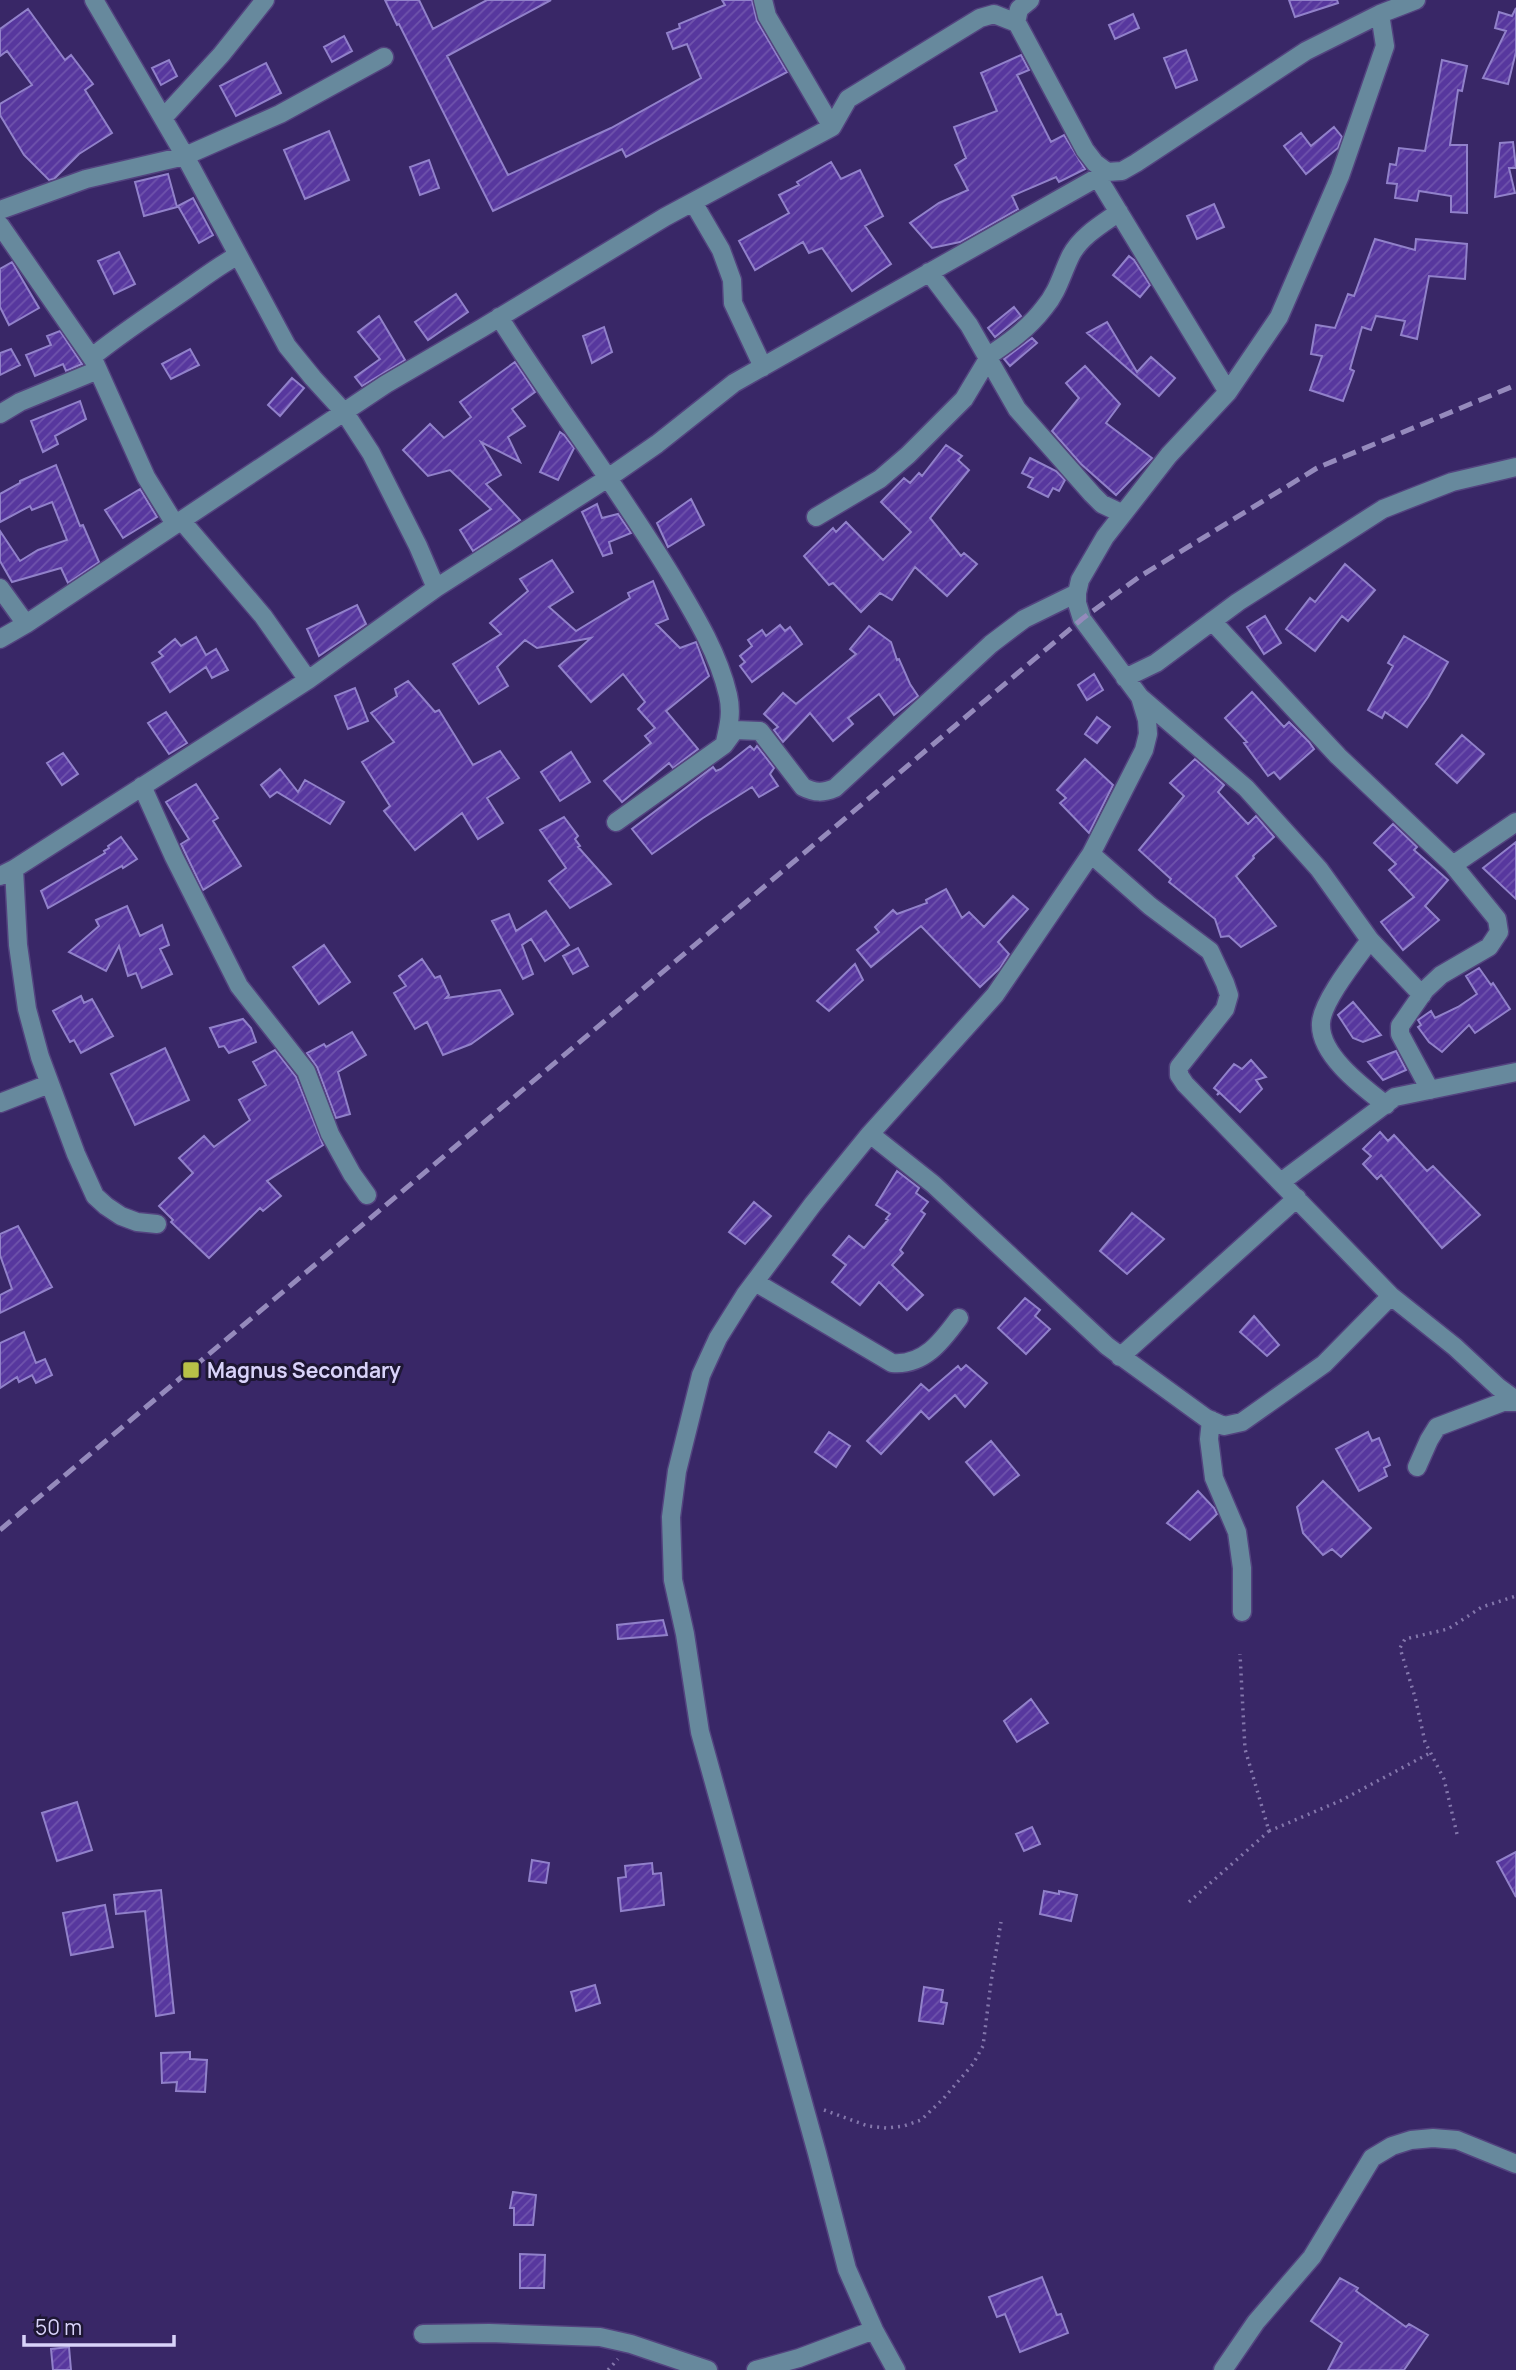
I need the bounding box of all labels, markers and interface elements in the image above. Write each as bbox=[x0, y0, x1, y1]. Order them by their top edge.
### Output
place label: Magnus Secondary bbox=[207, 1356, 401, 1384]
marker: Magnus Secondary bbox=[181, 1360, 201, 1380]
scale bar bbox=[24, 2304, 175, 2348]
text: 50 m bbox=[35, 2313, 82, 2341]

